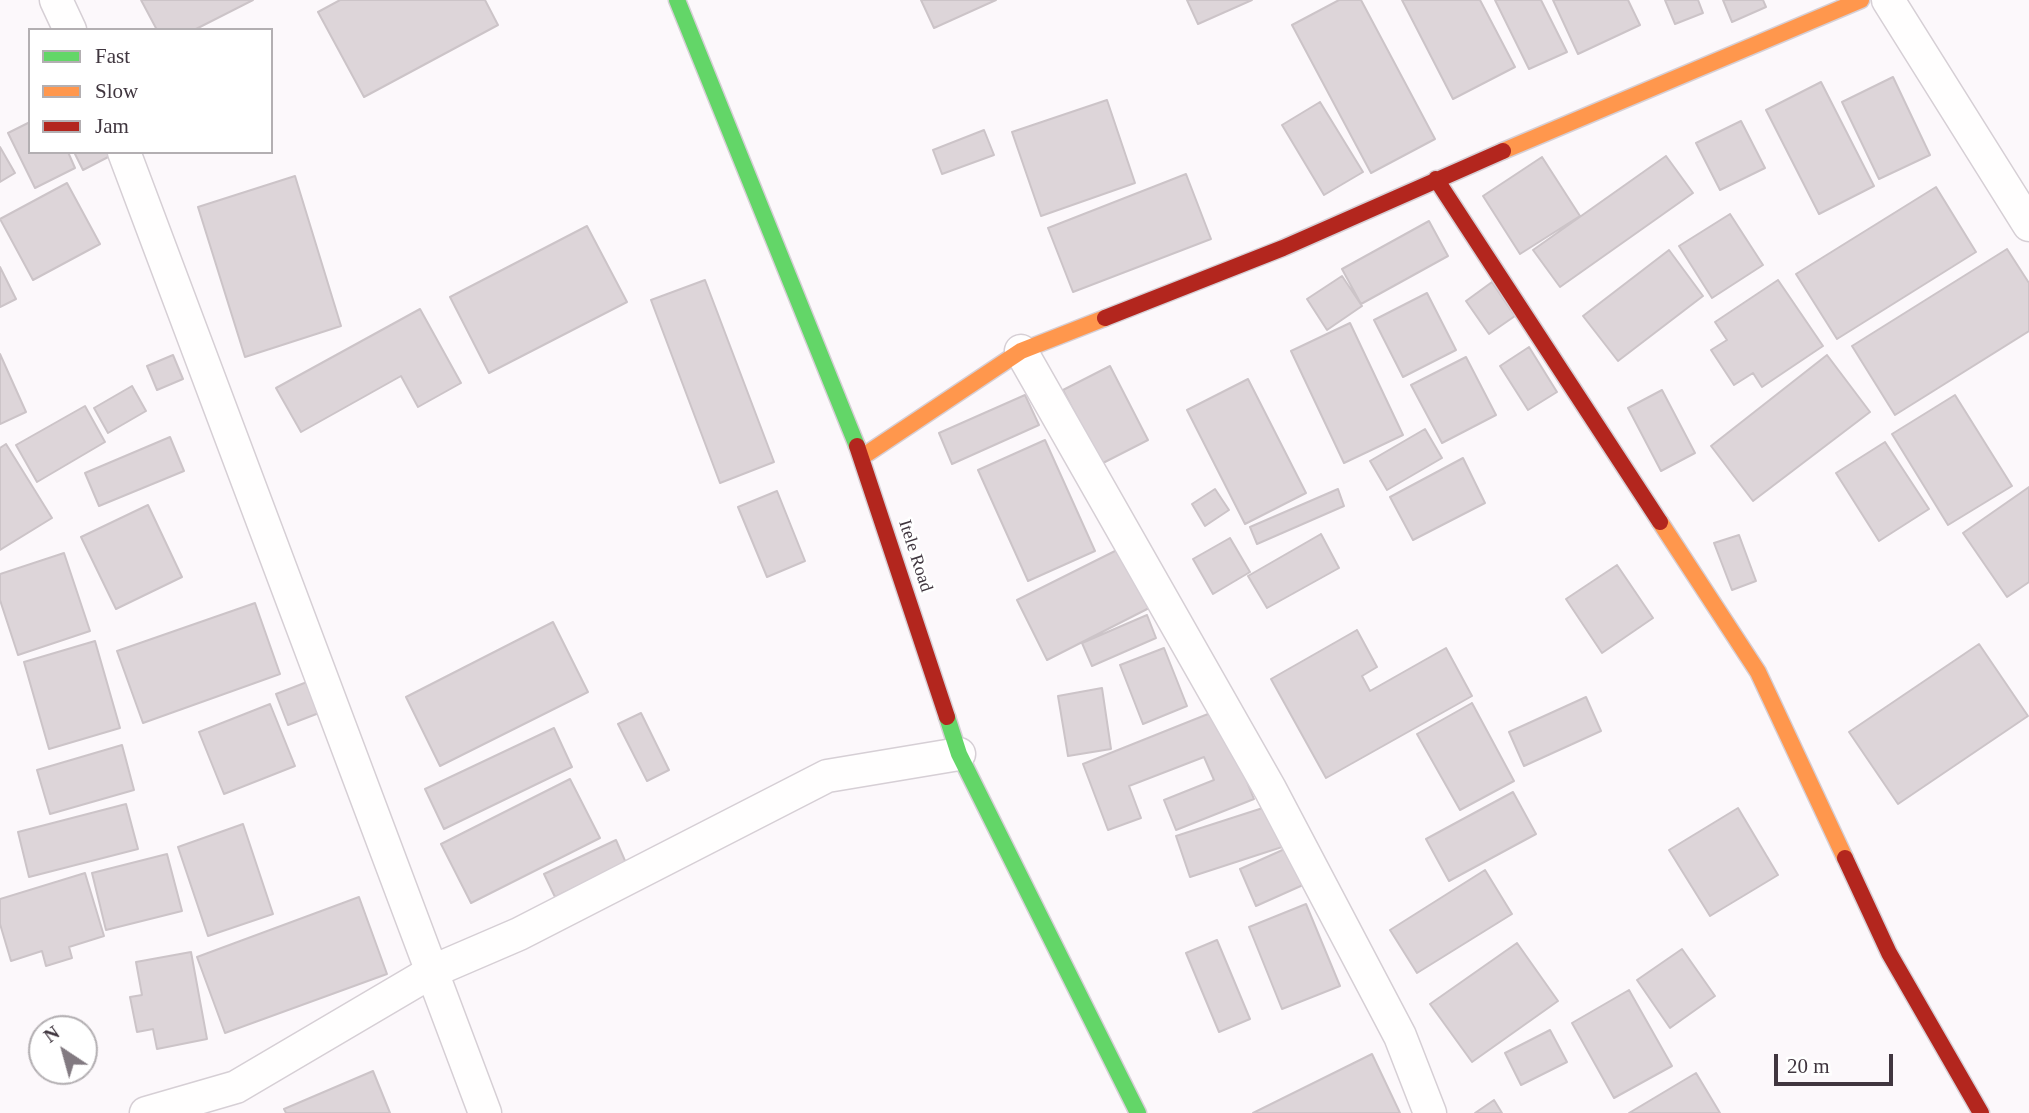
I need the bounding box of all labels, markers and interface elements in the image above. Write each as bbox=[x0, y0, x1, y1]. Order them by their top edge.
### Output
legend bbox=[28, 28, 273, 154]
text: Fast bbox=[95, 44, 130, 68]
text: Slow bbox=[95, 79, 138, 103]
text: Jam bbox=[95, 114, 129, 138]
street label: Itele Road bbox=[893, 517, 937, 595]
north arrow bbox=[28, 1015, 98, 1085]
text: N bbox=[40, 1022, 63, 1047]
scale bar bbox=[1777, 1040, 1896, 1084]
text: 20 m bbox=[1787, 1054, 1830, 1078]

